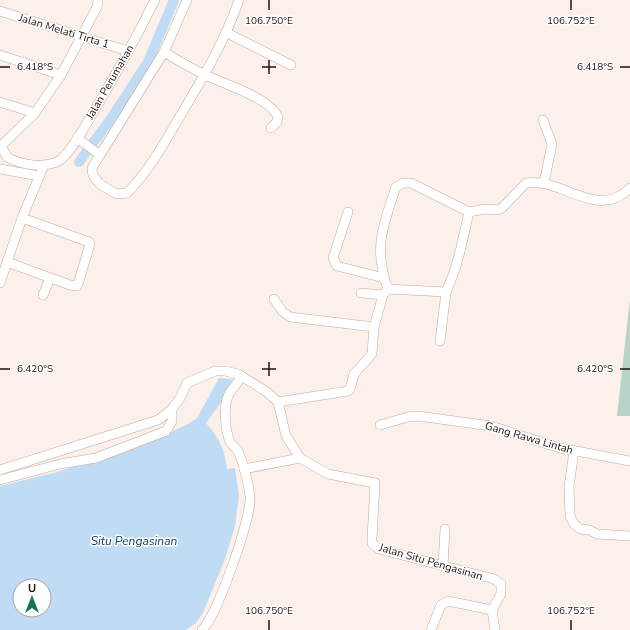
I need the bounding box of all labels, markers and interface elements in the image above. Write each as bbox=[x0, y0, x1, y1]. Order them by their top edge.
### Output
street label: Jalan Melati Tirta 1 bbox=[16, 10, 111, 52]
text: 106.750°E bbox=[245, 14, 293, 28]
text: 106.752°E bbox=[547, 14, 595, 28]
street label: Jalan Perumahan bbox=[82, 42, 137, 123]
text: 6.418°S bbox=[17, 60, 53, 74]
text: 6.418°S bbox=[577, 60, 613, 74]
text: 6.420°S bbox=[17, 362, 53, 376]
text: 6.420°S bbox=[577, 362, 613, 376]
street label: Gang Rawa Lintah bbox=[483, 418, 575, 458]
water label: Situ Pengasinan bbox=[91, 533, 178, 549]
street label: Jalan Situ Pengasinan bbox=[377, 540, 484, 584]
north arrow bbox=[12, 578, 52, 618]
text: U bbox=[28, 581, 36, 596]
text: 106.750°E bbox=[245, 604, 293, 618]
text: 106.752°E bbox=[547, 604, 595, 618]

